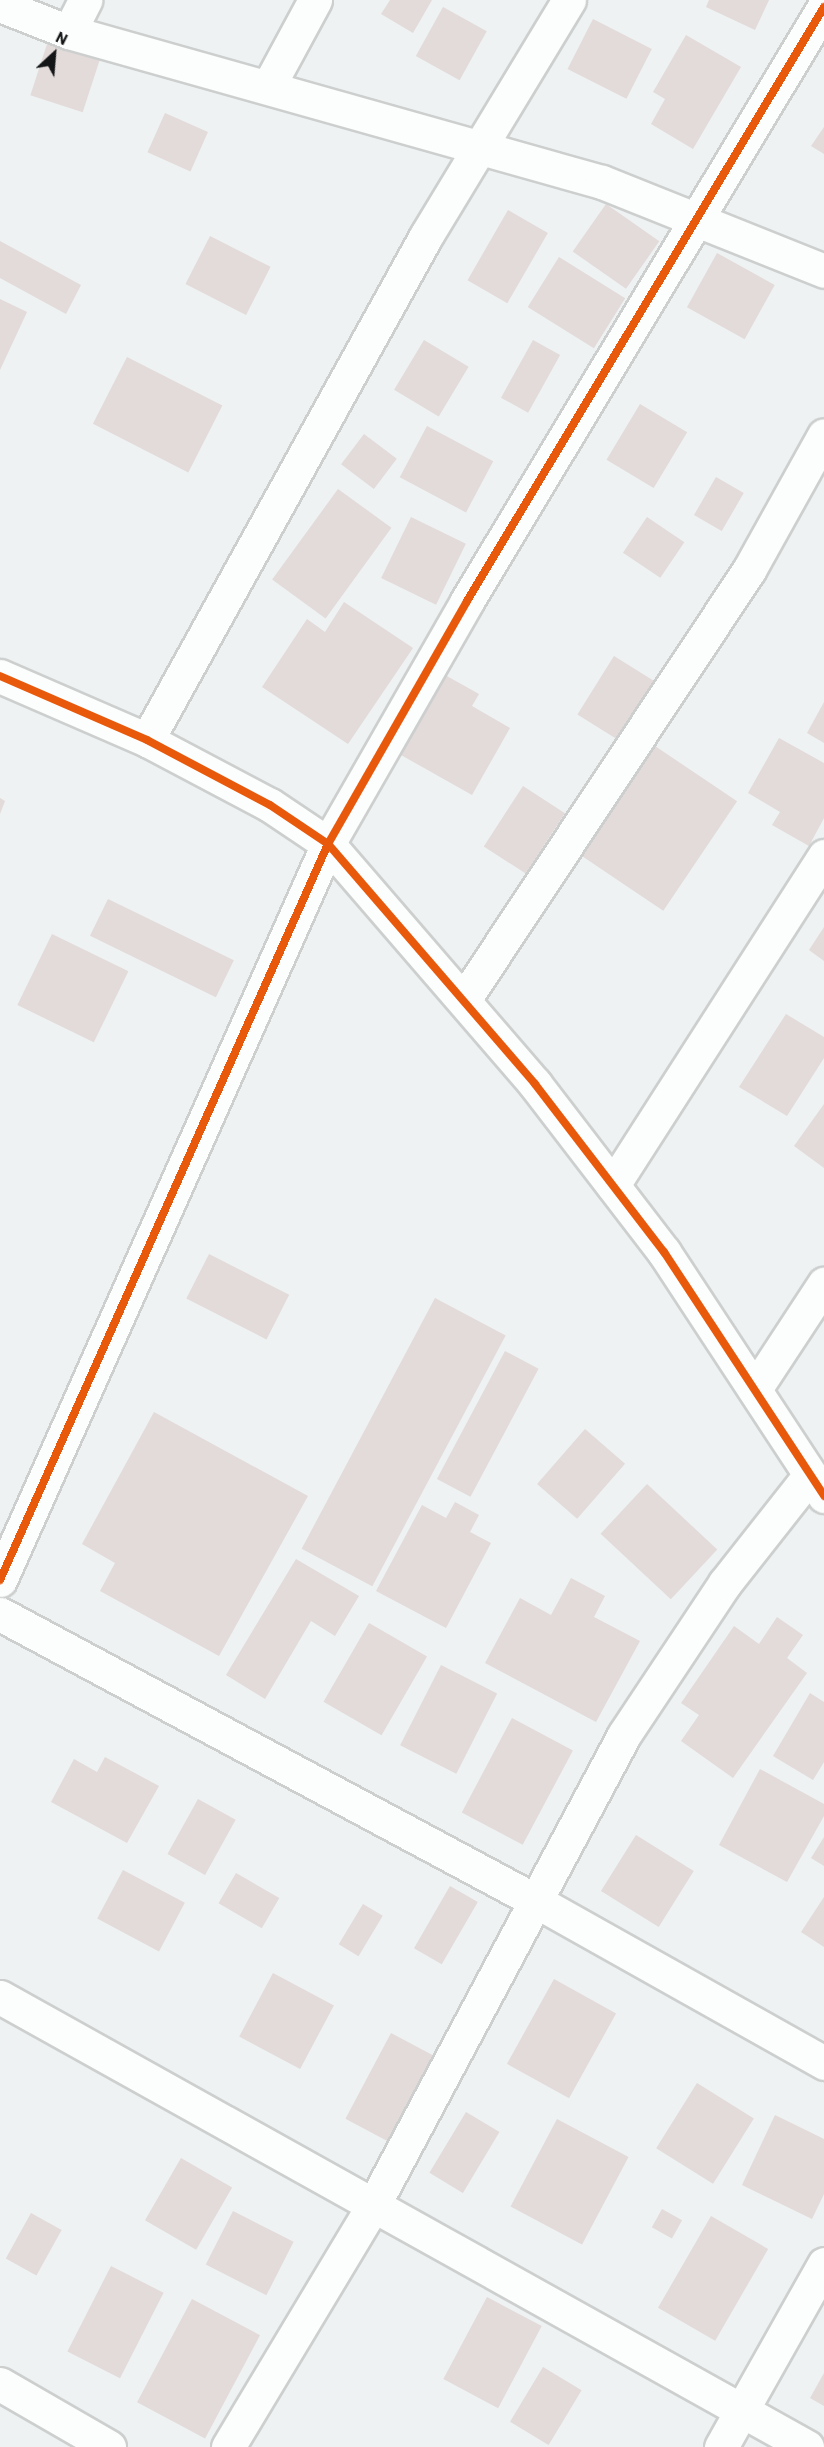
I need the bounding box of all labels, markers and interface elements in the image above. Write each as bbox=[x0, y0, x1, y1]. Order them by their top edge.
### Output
north arrow bbox=[24, 24, 84, 84]
text: N bbox=[53, 26, 71, 48]

